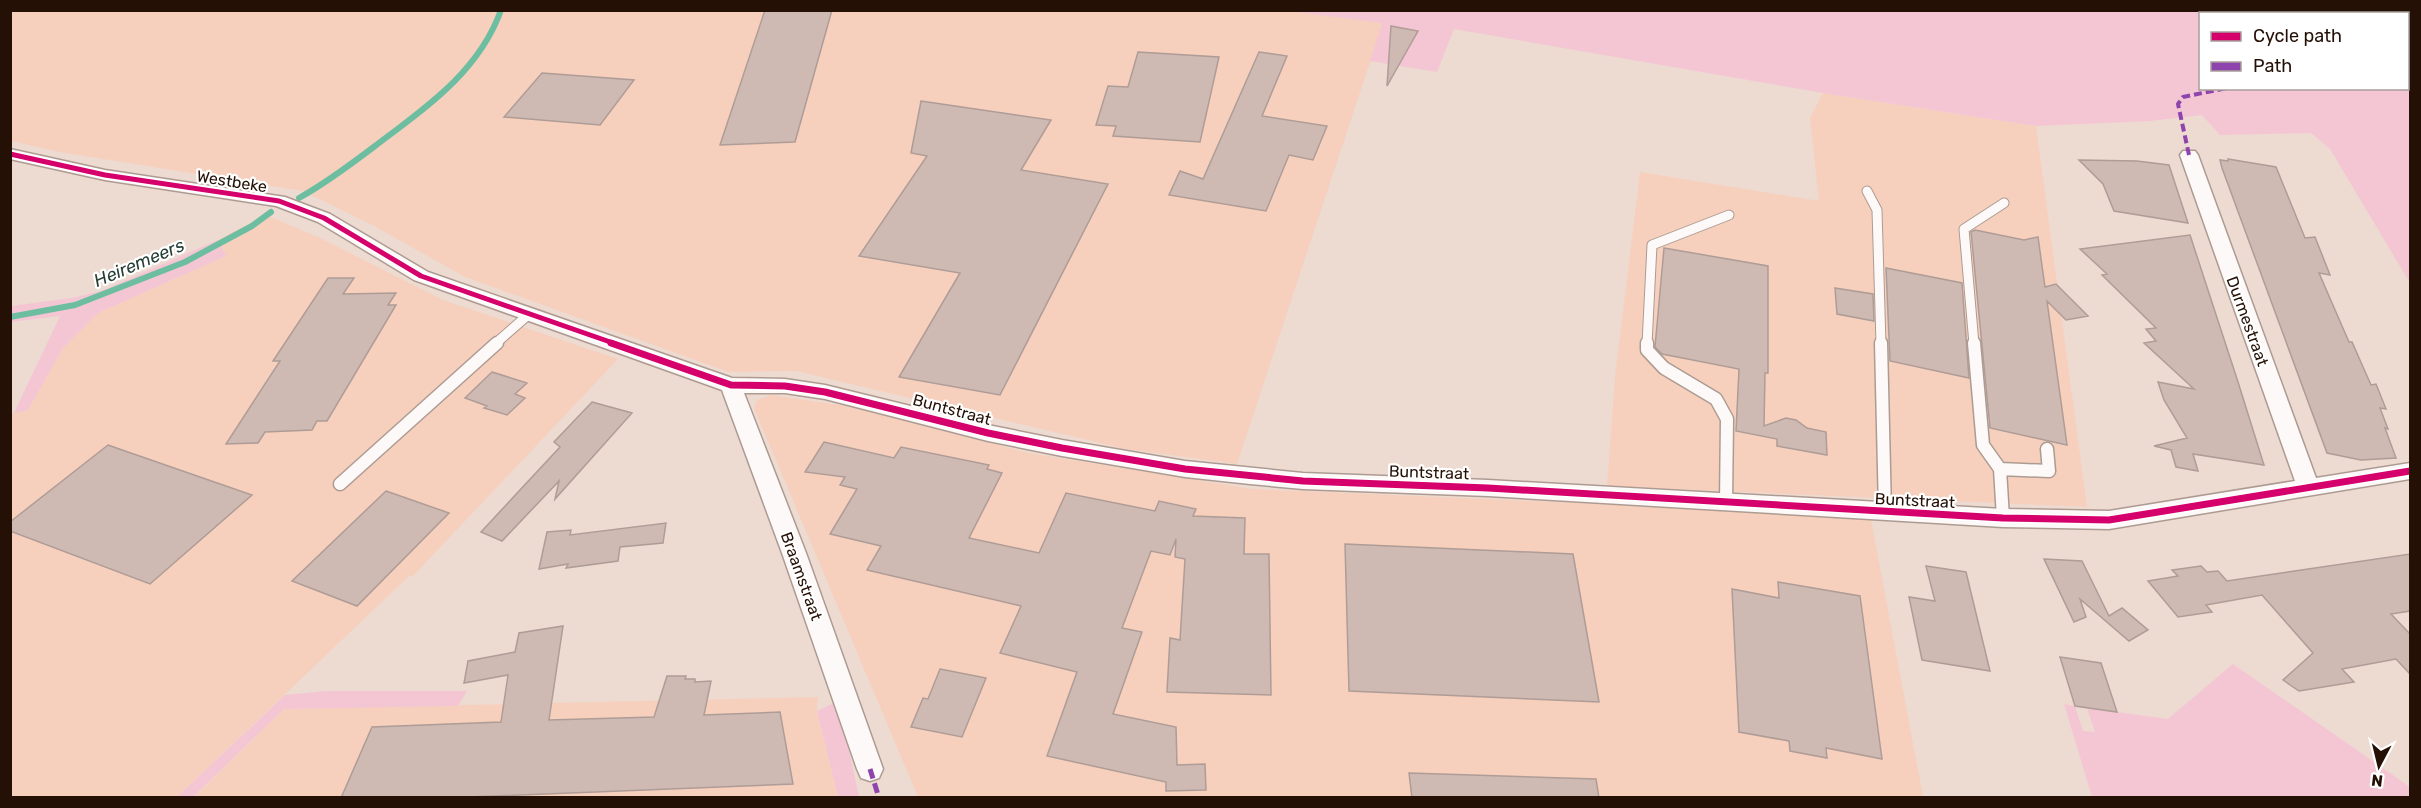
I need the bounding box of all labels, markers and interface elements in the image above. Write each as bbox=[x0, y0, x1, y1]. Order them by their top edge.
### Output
legend bbox=[2199, 12, 2409, 90]
text: Cycle path bbox=[2253, 25, 2342, 47]
text: Path bbox=[2253, 55, 2292, 77]
street label: Westbeke bbox=[195, 167, 269, 196]
water label: Heiremeers bbox=[90, 234, 188, 292]
street label: Durmestraat bbox=[2223, 274, 2273, 369]
street label: Buntstraat bbox=[911, 390, 993, 429]
street label: Buntstraat bbox=[1388, 462, 1469, 483]
street label: Buntstraat bbox=[1874, 489, 1956, 512]
street label: Braamstraat bbox=[777, 529, 826, 623]
north arrow bbox=[2349, 736, 2409, 796]
text: N bbox=[2370, 770, 2384, 791]

